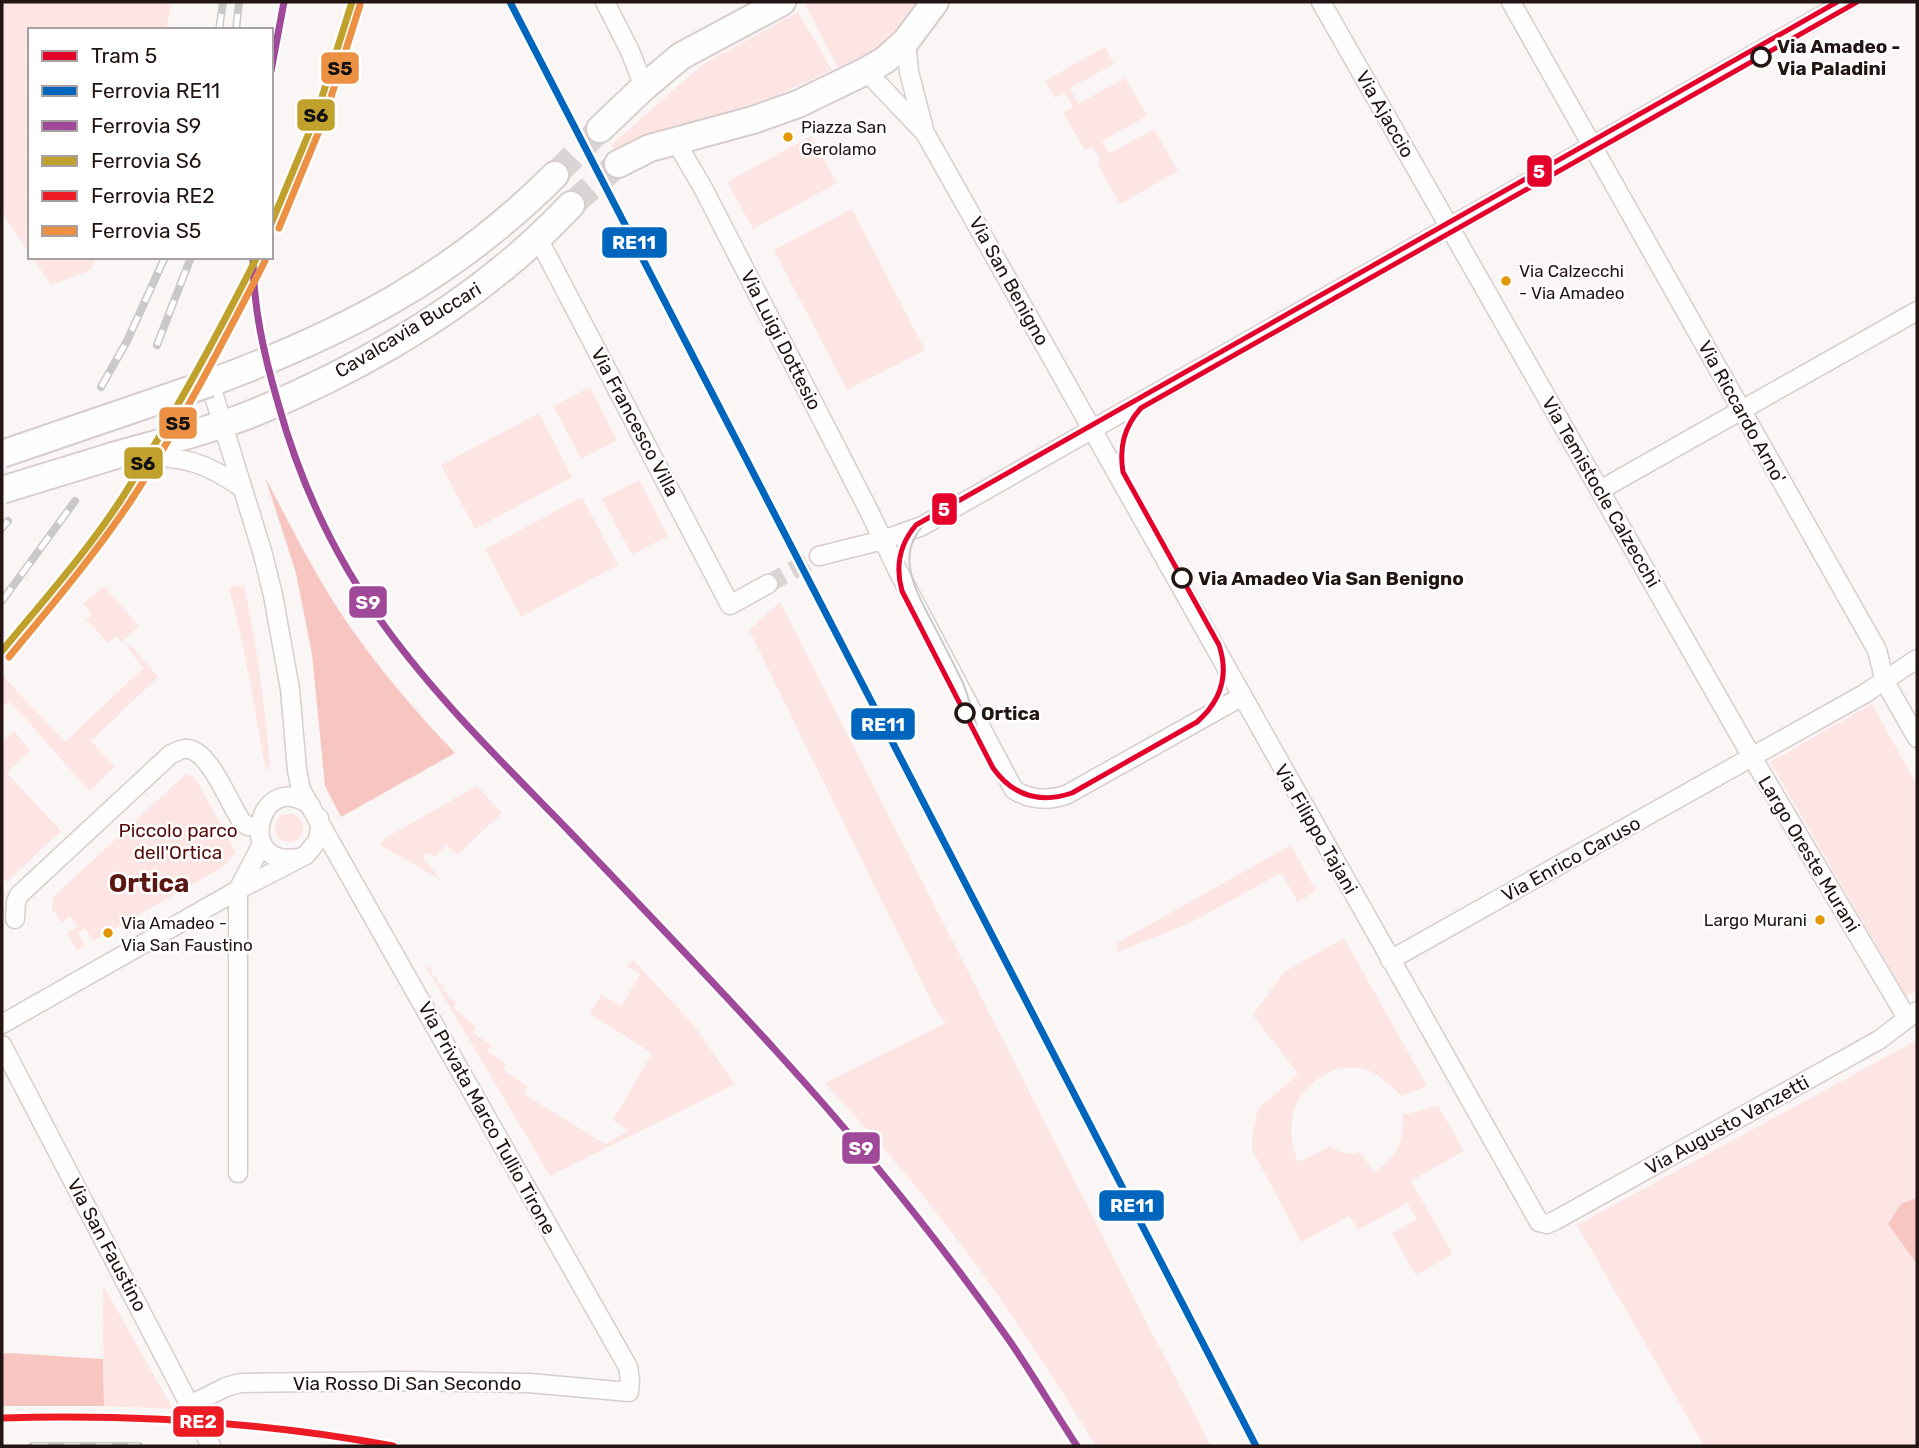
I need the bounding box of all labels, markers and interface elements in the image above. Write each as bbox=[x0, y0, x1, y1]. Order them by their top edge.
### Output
legend bbox=[28, 28, 273, 259]
place label: Via Amadeo - Via Paladini bbox=[1777, 35, 1900, 80]
text: Tram 5 bbox=[91, 43, 157, 68]
marker: Via Amadeo - Via Paladini bbox=[1751, 47, 1771, 67]
line badge: S5 bbox=[320, 51, 360, 85]
text: S5 bbox=[328, 57, 352, 80]
street label: Via Ajaccio bbox=[1351, 66, 1419, 162]
text: Ferrovia RE11 bbox=[91, 78, 220, 103]
line badge: S6 bbox=[296, 98, 336, 132]
text: S6 bbox=[304, 104, 328, 127]
text: Ferrovia S9 bbox=[91, 113, 201, 138]
place label: Piazza San Gerolamo bbox=[801, 117, 887, 159]
marker: Piazza San Gerolamo bbox=[781, 130, 795, 144]
text: Ferrovia S6 bbox=[91, 148, 201, 173]
line badge: 5 bbox=[1526, 154, 1553, 188]
text: 5 bbox=[1533, 160, 1545, 183]
text: Ferrovia RE2 bbox=[91, 183, 214, 208]
street label: Via San Benigno bbox=[964, 213, 1054, 349]
text: Ferrovia S5 bbox=[91, 218, 201, 243]
line badge: RE11 bbox=[601, 226, 668, 259]
text: RE11 bbox=[612, 231, 656, 254]
place label: Via Calzecchi - Via Amadeo bbox=[1519, 261, 1625, 303]
street label: Via Luigi Dottesio bbox=[736, 266, 826, 414]
marker: Via Calzecchi - Via Amadeo bbox=[1499, 274, 1513, 288]
street label: Cavalcavia Buccari bbox=[331, 277, 485, 383]
street label: Via Riccardo Arno' bbox=[1693, 336, 1791, 488]
street label: Via Francesco Villa bbox=[586, 344, 684, 500]
street label: Via Temistocle Calzecchi bbox=[1537, 393, 1665, 591]
line badge: S5 bbox=[158, 406, 198, 440]
text: S5 bbox=[166, 412, 190, 435]
line badge: S6 bbox=[123, 446, 164, 480]
text: S6 bbox=[131, 452, 155, 475]
line badge: 5 bbox=[931, 492, 958, 526]
text: 5 bbox=[938, 498, 950, 521]
place label: Via Amadeo Via San Benigno bbox=[1198, 567, 1464, 590]
marker: Via Amadeo Via San Benigno bbox=[1172, 568, 1192, 588]
line badge: S9 bbox=[348, 585, 388, 619]
text: S9 bbox=[356, 591, 380, 614]
place label: Ortica bbox=[981, 702, 1040, 725]
marker: Ortica bbox=[955, 703, 975, 723]
line badge: RE11 bbox=[850, 707, 916, 741]
text: RE11 bbox=[861, 713, 905, 736]
street label: Via Filippo Tajani bbox=[1270, 760, 1362, 898]
street label: Largo Oreste Murani bbox=[1753, 772, 1865, 936]
street label: Via Enrico Caruso bbox=[1497, 811, 1645, 907]
park label: Piccolo parco dell'Ortica bbox=[118, 819, 238, 864]
district label: Ortica bbox=[109, 868, 189, 899]
place label: Largo Murani bbox=[1704, 910, 1807, 930]
place label: Via Amadeo - Via San Faustino bbox=[121, 913, 253, 955]
marker: Largo Murani bbox=[1813, 913, 1827, 927]
marker: Via Amadeo - Via San Faustino bbox=[101, 926, 115, 940]
street label: Via Privata Marco Tullio Tirone bbox=[413, 997, 561, 1239]
street label: Via Augusto Vanzetti bbox=[1641, 1070, 1813, 1180]
line badge: S9 bbox=[841, 1131, 881, 1165]
text: S9 bbox=[849, 1137, 873, 1160]
street label: Via San Faustino bbox=[62, 1175, 152, 1315]
line badge: RE11 bbox=[1098, 1189, 1165, 1222]
text: RE11 bbox=[1110, 1194, 1154, 1217]
street label: Via Rosso Di San Secondo bbox=[293, 1372, 521, 1395]
line badge: RE2 bbox=[172, 1405, 225, 1438]
text: RE2 bbox=[179, 1410, 217, 1433]

